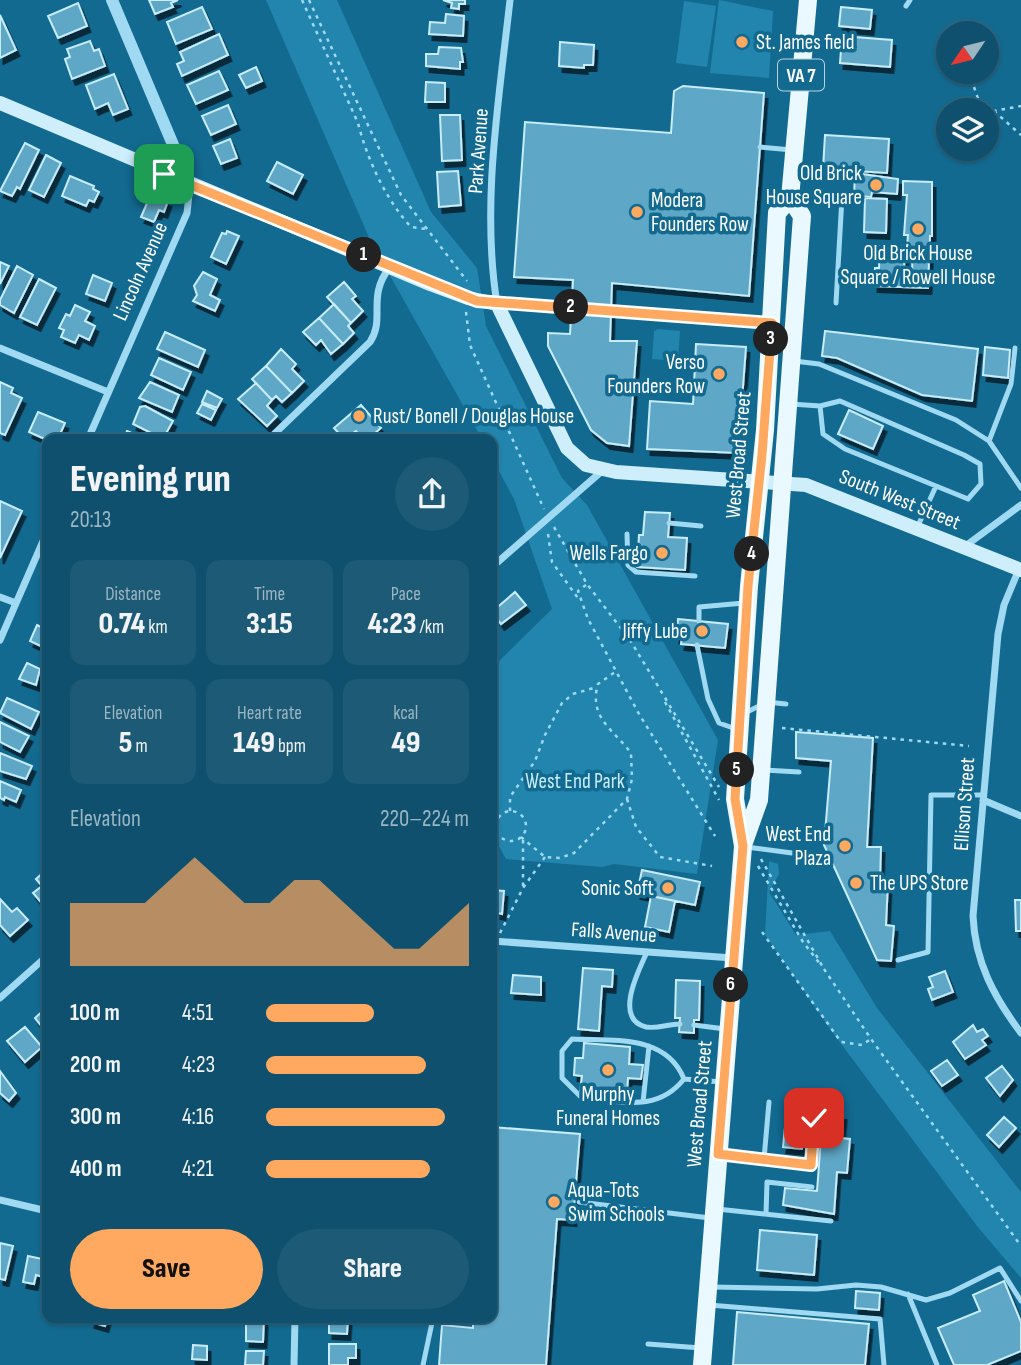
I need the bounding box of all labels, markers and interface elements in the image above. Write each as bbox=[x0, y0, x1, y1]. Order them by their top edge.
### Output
north arrow bbox=[936, 21, 999, 84]
map controls bbox=[936, 21, 999, 161]
place label: St. James field bbox=[756, 30, 854, 55]
marker: St. James field bbox=[734, 34, 750, 50]
road number: VA 7 bbox=[778, 60, 824, 90]
button: layers bbox=[936, 98, 999, 161]
street label: Park Avenue bbox=[463, 108, 494, 195]
pin bbox=[134, 144, 194, 204]
icon: arrive bbox=[145, 155, 183, 193]
place label: Old Brick House Square bbox=[766, 161, 862, 210]
marker: Old Brick House Square bbox=[868, 177, 884, 193]
place label: Modera Founders Row bbox=[651, 188, 749, 237]
marker: Modera Founders Row bbox=[629, 204, 645, 220]
street label: Lincoln Avenue bbox=[108, 218, 173, 324]
marker: Old Brick House Square / Rowell House bbox=[910, 221, 926, 237]
pin: 1 bbox=[346, 238, 382, 272]
place label: Old Brick House Square / Rowell House bbox=[840, 241, 996, 290]
text: 1 bbox=[360, 243, 367, 266]
pin: 2 bbox=[554, 290, 588, 324]
text: 2 bbox=[566, 295, 575, 318]
pin: 3 bbox=[754, 322, 788, 356]
text: 3 bbox=[766, 327, 775, 350]
place label: Verso Founders Row bbox=[607, 350, 705, 399]
marker: Verso Founders Row bbox=[711, 366, 727, 382]
street label: West Broad Street bbox=[720, 391, 756, 520]
place label: Rust/ Bonell / Douglas House bbox=[373, 404, 574, 429]
marker: Rust/ Bonell / Douglas House bbox=[351, 408, 367, 424]
text: Evening run bbox=[70, 457, 231, 502]
button: share bbox=[395, 457, 469, 531]
street label: South West Street bbox=[836, 464, 964, 535]
text: 20:13 bbox=[70, 506, 112, 534]
pin: 4 bbox=[734, 536, 770, 572]
place label: Wells Fargo bbox=[569, 541, 648, 566]
text: 4 bbox=[747, 542, 756, 565]
marker: Wells Fargo bbox=[654, 545, 670, 561]
text: Distance bbox=[105, 583, 161, 606]
text: Time bbox=[254, 583, 285, 606]
text: Pace bbox=[391, 583, 421, 606]
text: 0.74 bbox=[99, 606, 145, 642]
text: 3:15 bbox=[246, 606, 293, 642]
text: 4:23 bbox=[367, 606, 417, 642]
text: km bbox=[145, 616, 168, 639]
text: /km bbox=[417, 616, 444, 639]
place label: Jiffy Lube bbox=[621, 619, 688, 644]
marker: Jiffy Lube bbox=[694, 623, 710, 639]
text: Elevation bbox=[104, 702, 162, 725]
text: Heart rate bbox=[237, 702, 302, 725]
text: kcal bbox=[393, 702, 418, 725]
text: 5 bbox=[119, 725, 132, 761]
text: 149 bbox=[233, 725, 275, 761]
text: 49 bbox=[391, 725, 420, 761]
text: m bbox=[132, 735, 148, 758]
text: bpm bbox=[275, 735, 306, 758]
pin: 5 bbox=[720, 752, 754, 788]
street label: Ellison Street bbox=[949, 756, 980, 852]
text: 5 bbox=[732, 758, 741, 781]
park label: West End Park bbox=[525, 769, 625, 794]
text: Elevation bbox=[70, 805, 141, 833]
text: 220–224 m bbox=[380, 805, 469, 833]
place label: West End Plaza bbox=[766, 822, 831, 871]
marker: West End Plaza bbox=[837, 838, 853, 854]
place label: The UPS Store bbox=[870, 871, 969, 896]
marker: The UPS Store bbox=[848, 875, 864, 891]
place label: Sonic Soft bbox=[582, 876, 654, 901]
marker: Sonic Soft bbox=[660, 880, 676, 896]
street label: Falls Avenue bbox=[570, 917, 658, 948]
pin: 6 bbox=[714, 968, 748, 1002]
text: 6 bbox=[726, 973, 735, 996]
text: 100 m bbox=[70, 999, 120, 1027]
text: 4:51 bbox=[182, 999, 213, 1027]
street label: West Broad Street bbox=[681, 1040, 717, 1169]
text: 200 m bbox=[70, 1051, 121, 1079]
text: 4:23 bbox=[182, 1051, 215, 1079]
marker: Murphy Funeral Homes bbox=[600, 1062, 616, 1078]
place label: Murphy Funeral Homes bbox=[556, 1082, 660, 1131]
pin bbox=[784, 1088, 844, 1148]
icon: check bbox=[795, 1099, 833, 1137]
text: 300 m bbox=[70, 1103, 121, 1131]
text: 4:16 bbox=[182, 1103, 214, 1131]
text: 400 m bbox=[70, 1155, 121, 1183]
text: 4:21 bbox=[182, 1155, 214, 1183]
place label: Aqua-Tots Swim Schools bbox=[567, 1178, 665, 1227]
marker: Aqua-Tots Swim Schools bbox=[546, 1194, 562, 1210]
button: Save bbox=[70, 1229, 263, 1309]
button: Share bbox=[277, 1229, 469, 1309]

